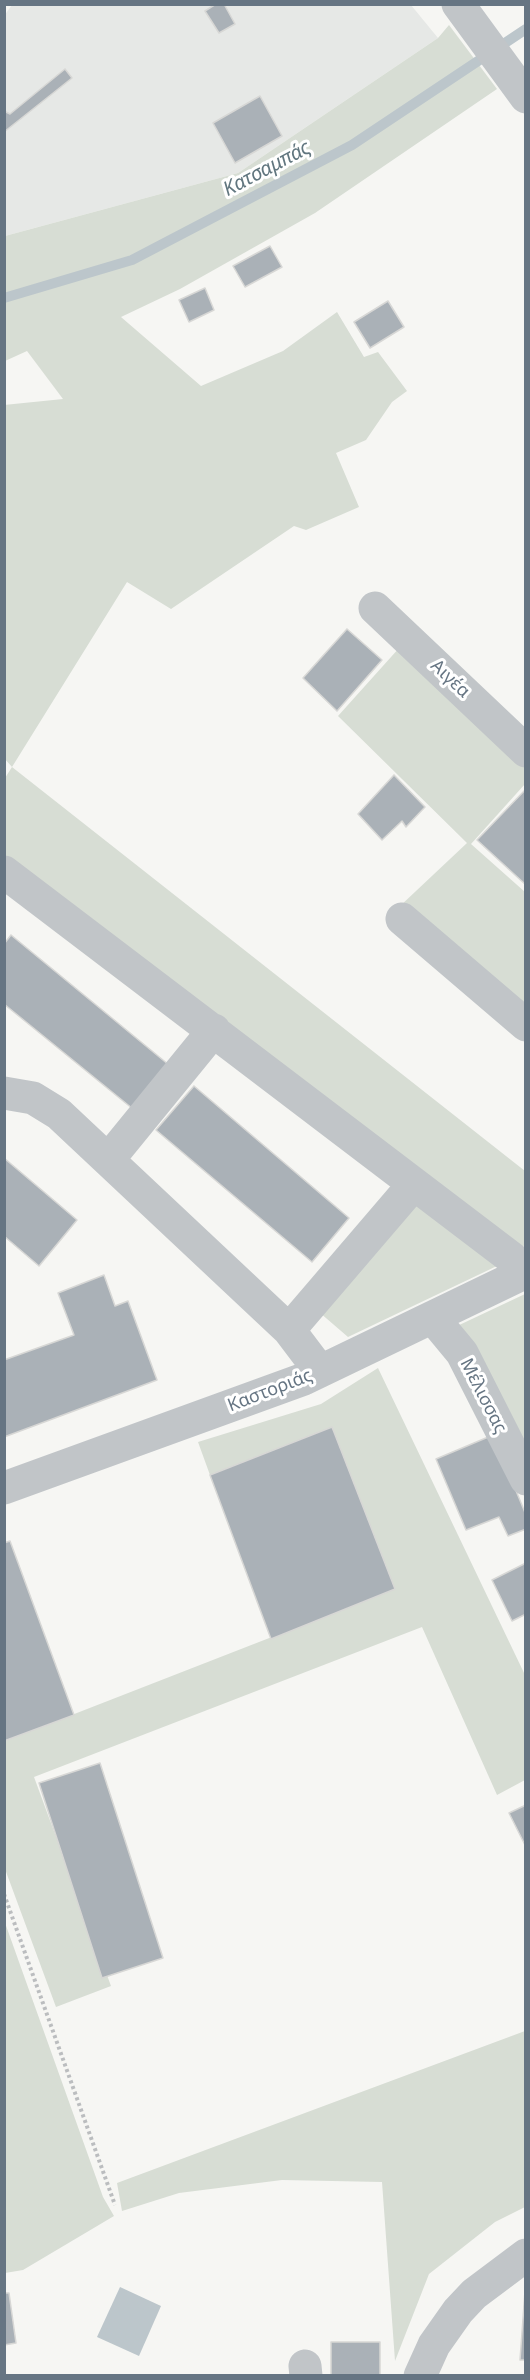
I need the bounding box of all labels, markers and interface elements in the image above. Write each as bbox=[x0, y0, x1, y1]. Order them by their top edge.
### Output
water label: Κατσαμπάς bbox=[219, 136, 315, 202]
street label: Αιγέα bbox=[426, 655, 474, 703]
street label: Μέλισσας bbox=[455, 1355, 511, 1437]
street label: Καστοριάς bbox=[225, 1365, 315, 1417]

